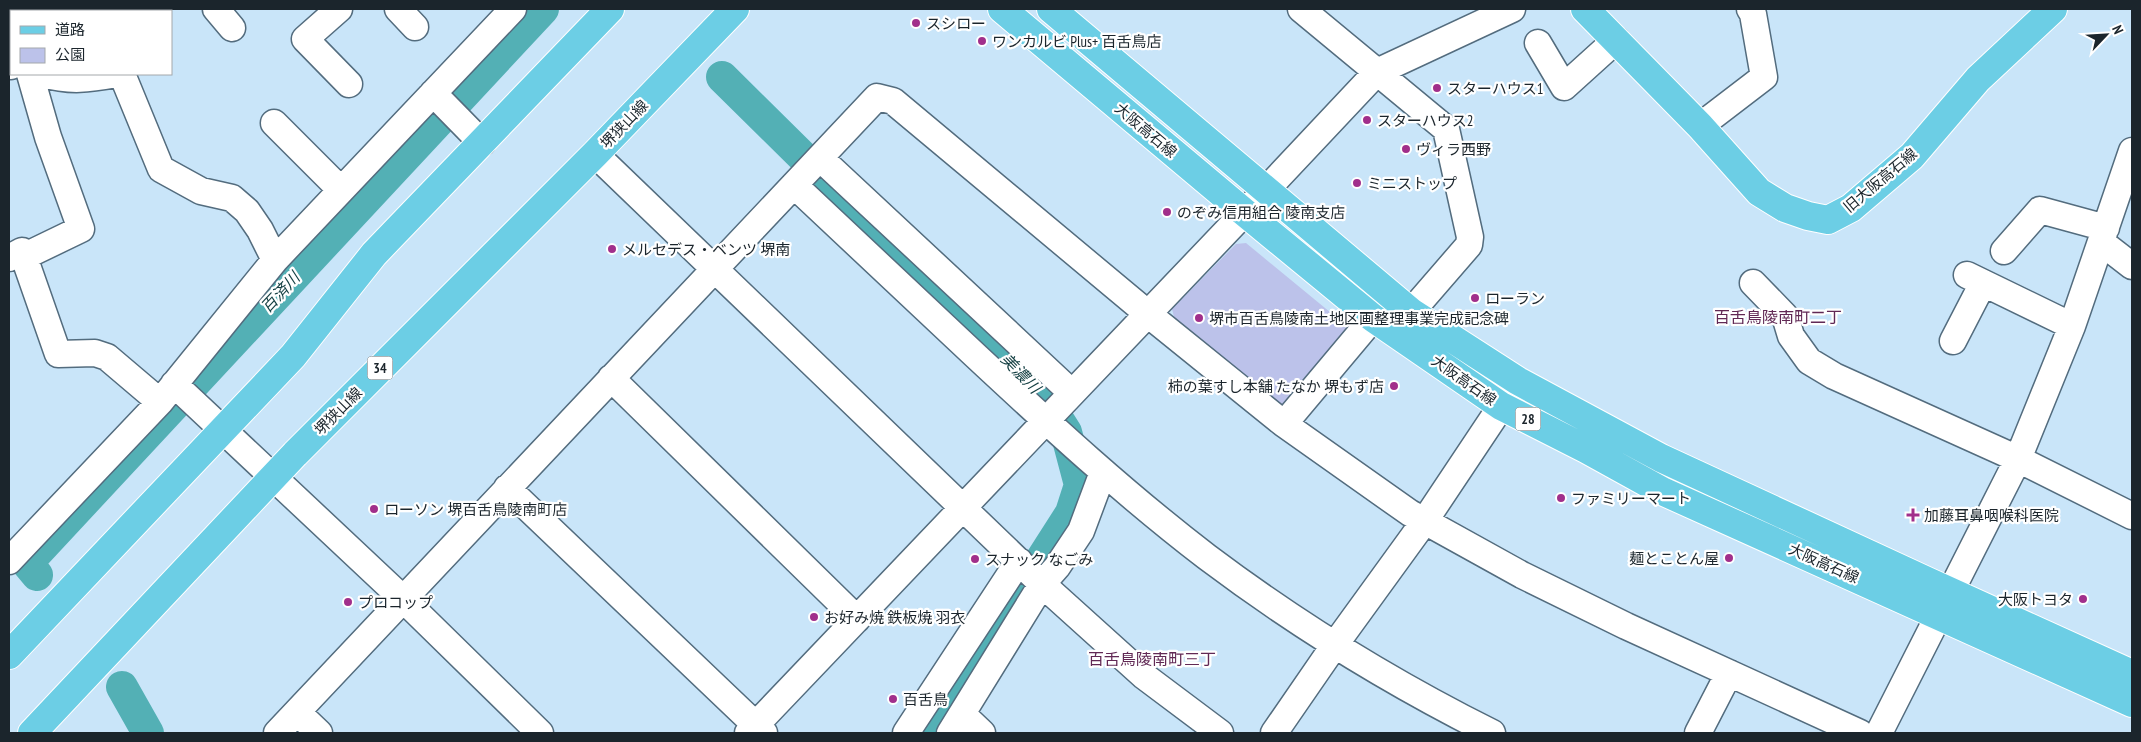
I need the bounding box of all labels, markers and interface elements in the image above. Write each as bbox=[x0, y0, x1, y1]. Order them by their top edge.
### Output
legend bbox=[10, 10, 172, 75]
north arrow bbox=[2081, 10, 2131, 60]
place label: スシロー bbox=[926, 14, 986, 33]
marker: スシロー bbox=[910, 17, 922, 29]
text: 道路 bbox=[55, 20, 85, 39]
text: N bbox=[2108, 22, 2128, 37]
place label: ワンカルビ Plus+ 百舌鳥店 bbox=[992, 32, 1161, 51]
marker: ワンカルビ Plus+ 百舌鳥店 bbox=[976, 35, 988, 47]
text: 公園 bbox=[55, 45, 85, 64]
place label: スターハウス1 bbox=[1447, 79, 1543, 98]
marker: スターハウス1 bbox=[1431, 82, 1443, 94]
street label: 堺狭山線 bbox=[596, 96, 652, 152]
street label: 大阪高石線 bbox=[1111, 99, 1181, 161]
place label: スターハウス2 bbox=[1377, 111, 1473, 130]
marker: スターハウス2 bbox=[1361, 114, 1373, 126]
place label: ヴィラ西野 bbox=[1416, 140, 1491, 159]
marker: ヴィラ西野 bbox=[1400, 143, 1412, 155]
street label: 旧大阪高石線 bbox=[1839, 144, 1921, 216]
place label: ミニストップ bbox=[1367, 174, 1457, 193]
marker: ミニストップ bbox=[1351, 177, 1363, 189]
place label: のぞみ信用組合 陵南支店 bbox=[1177, 203, 1345, 222]
marker: のぞみ信用組合 陵南支店 bbox=[1161, 206, 1173, 218]
place label: メルセデス・ベンツ 堺南 bbox=[622, 240, 790, 259]
marker: メルセデス・ベンツ 堺南 bbox=[606, 243, 618, 255]
water label: 百済川 bbox=[256, 266, 305, 316]
place label: ローラン bbox=[1485, 289, 1545, 308]
marker: ローラン bbox=[1469, 292, 1481, 304]
district label: 百舌鳥陵南町二丁 bbox=[1714, 307, 1842, 327]
place label: 堺市百舌鳥陵南土地区画整理事業完成記念碑 bbox=[1209, 309, 1509, 328]
marker: 堺市百舌鳥陵南土地区画整理事業完成記念碑 bbox=[1193, 312, 1205, 324]
water label: 美濃川 bbox=[997, 349, 1046, 399]
street label: 大阪高石線 bbox=[1428, 351, 1500, 409]
road number: 34 bbox=[368, 356, 392, 379]
place label: 柿の葉すし本舗 たなか 堺もず店 bbox=[1168, 377, 1384, 396]
marker: 柿の葉すし本舗 たなか 堺もず店 bbox=[1388, 380, 1400, 392]
street label: 堺狭山線 bbox=[310, 383, 366, 439]
road number: 28 bbox=[1516, 408, 1540, 430]
place label: ファミリーマート bbox=[1571, 489, 1691, 508]
marker: ファミリーマート bbox=[1555, 492, 1567, 504]
place label: ローソン 堺百舌鳥陵南町店 bbox=[384, 500, 567, 519]
marker: ローソン 堺百舌鳥陵南町店 bbox=[368, 503, 380, 515]
place label: 加藤耳鼻咽喉科医院 bbox=[1924, 506, 2059, 525]
marker: 加藤耳鼻咽喉科医院 bbox=[1906, 508, 1920, 522]
street label: 大阪高石線 bbox=[1786, 539, 1862, 587]
place label: 麺とことん屋 bbox=[1629, 549, 1719, 568]
place label: スナック なごみ bbox=[985, 550, 1093, 569]
marker: 麺とことん屋 bbox=[1723, 552, 1735, 564]
marker: スナック なごみ bbox=[969, 553, 981, 565]
place label: 大阪トヨタ bbox=[1998, 590, 2073, 609]
place label: プロコップ bbox=[358, 593, 433, 612]
marker: 大阪トヨタ bbox=[2077, 593, 2089, 605]
marker: プロコップ bbox=[342, 596, 354, 608]
place label: お好み焼 鉄板焼 羽衣 bbox=[824, 608, 965, 627]
marker: お好み焼 鉄板焼 羽衣 bbox=[808, 611, 820, 623]
district label: 百舌鳥陵南町三丁 bbox=[1088, 649, 1216, 669]
place label: 百舌鳥 bbox=[903, 690, 948, 709]
marker: 百舌鳥 bbox=[887, 693, 899, 705]

